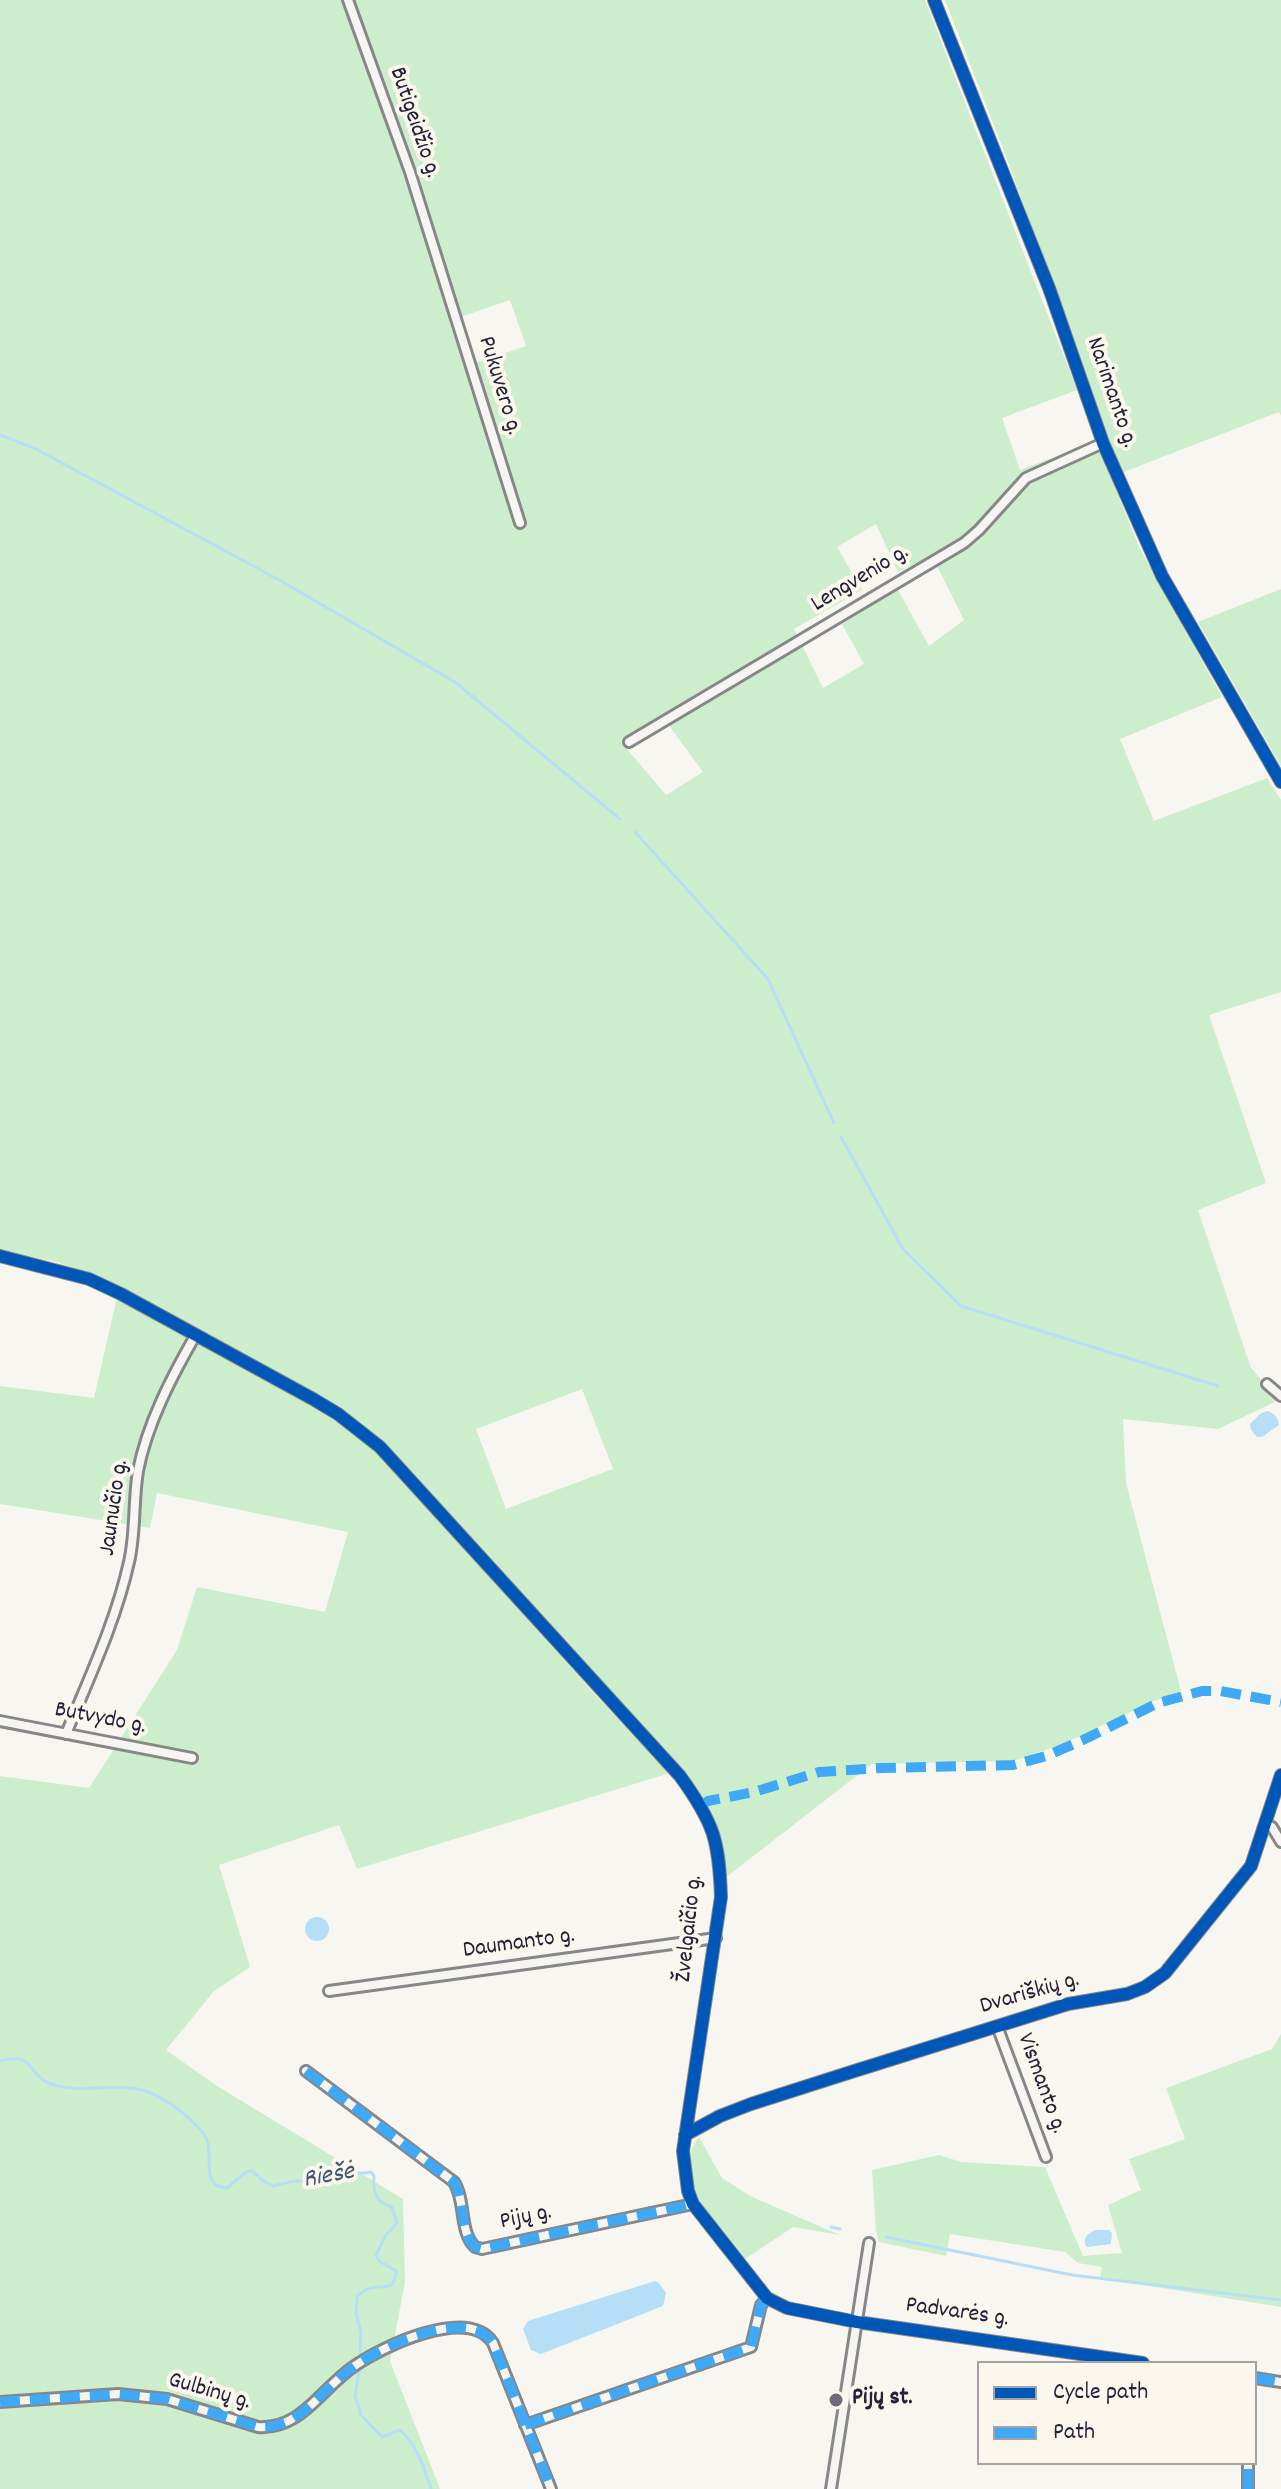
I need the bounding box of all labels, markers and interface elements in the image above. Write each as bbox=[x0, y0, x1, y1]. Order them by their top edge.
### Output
street label: Butigeidžio g. bbox=[381, 64, 445, 182]
street label: Pukuvero g. bbox=[469, 333, 527, 439]
street label: Narimanto g. bbox=[1078, 334, 1142, 452]
street label: Lengvenio g. bbox=[807, 540, 915, 620]
street label: Jaunučio g. bbox=[95, 1458, 137, 1558]
street label: Butvydo g. bbox=[52, 1697, 148, 1743]
street label: Žvelgaičio g. bbox=[671, 1874, 711, 1984]
street label: Daumanto g. bbox=[461, 1923, 577, 1967]
street label: Dvariškių g. bbox=[977, 1967, 1083, 2023]
street label: Vismanto g. bbox=[1009, 2030, 1071, 2138]
water label: Riešė bbox=[301, 2158, 357, 2198]
street label: Pijų g. bbox=[498, 2200, 554, 2238]
street label: Padvarės g. bbox=[903, 2293, 1011, 2335]
legend bbox=[977, 2361, 1257, 2465]
street label: Gulbinų g. bbox=[164, 2368, 254, 2418]
text: Cycle path bbox=[1053, 2376, 1148, 2410]
place label: Pijų st. bbox=[852, 2386, 912, 2414]
marker: Pijų st. bbox=[827, 2391, 845, 2409]
text: Path bbox=[1053, 2416, 1095, 2450]

